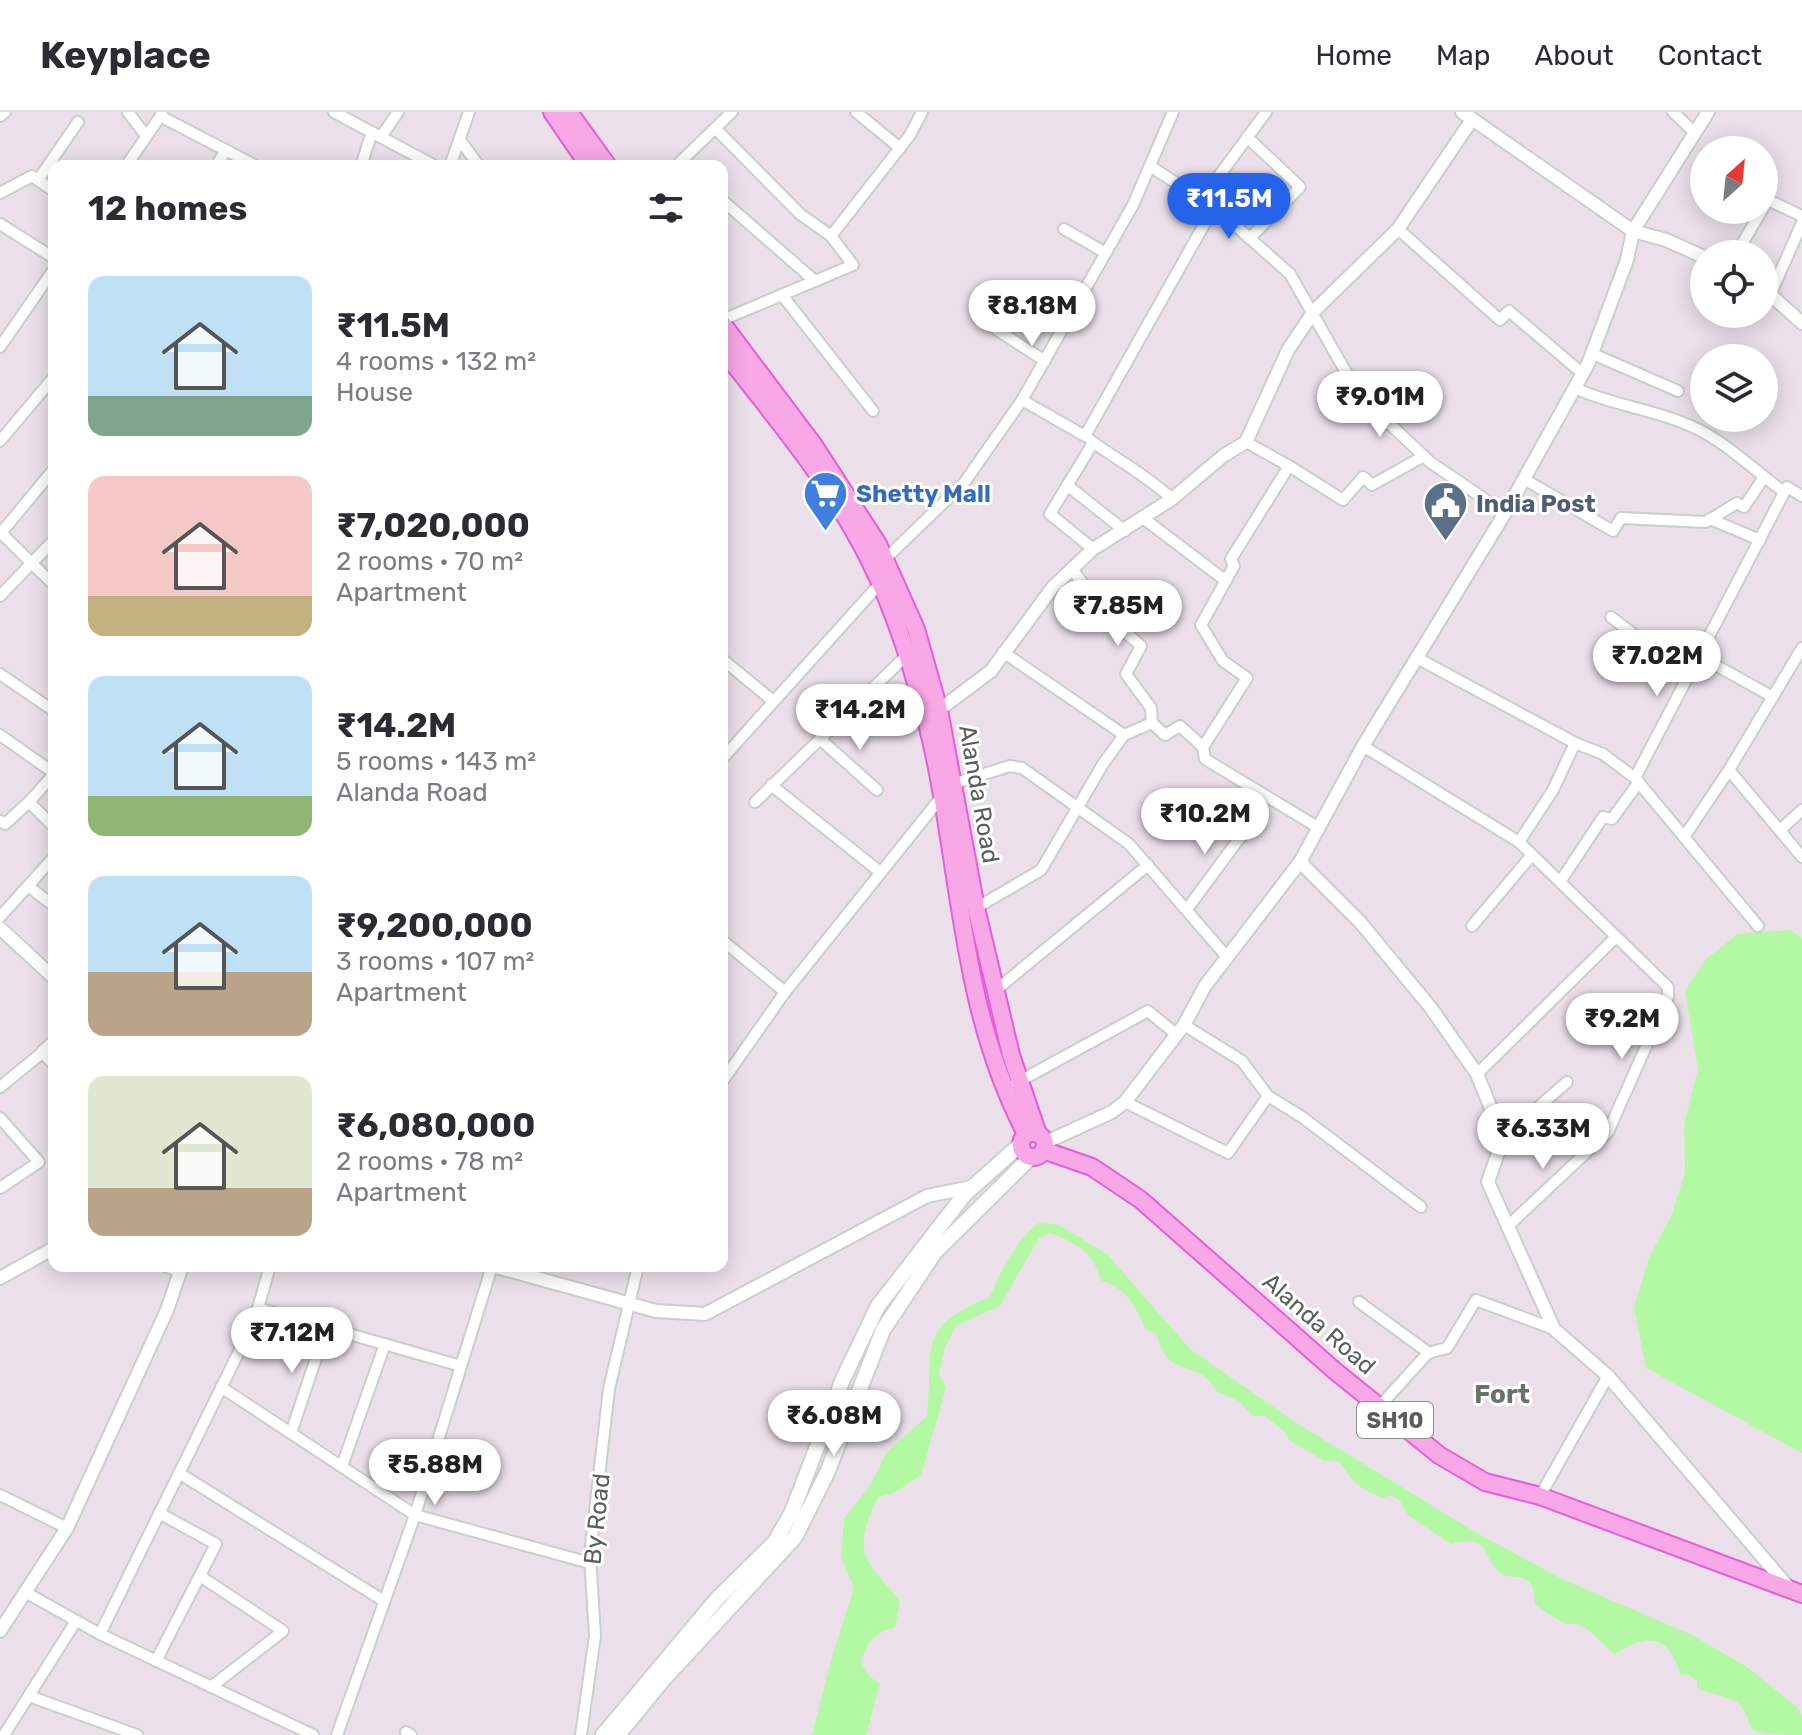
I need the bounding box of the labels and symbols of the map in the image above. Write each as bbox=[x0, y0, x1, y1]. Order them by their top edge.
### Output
north arrow bbox=[1690, 136, 1778, 224]
pin: ₹11.5M bbox=[1164, 173, 1294, 241]
pin: ₹8.18M bbox=[967, 280, 1097, 348]
pin: ₹9.01M bbox=[1315, 371, 1445, 439]
supermarket icon: Shetty Mall bbox=[801, 470, 849, 533]
place label: Shetty Mall bbox=[856, 480, 991, 508]
public building icon: India Post bbox=[1421, 480, 1469, 543]
place label: India Post bbox=[1476, 490, 1596, 518]
pin: ₹7.85M bbox=[1053, 580, 1183, 648]
pin: ₹7.02M bbox=[1592, 630, 1722, 698]
pin: ₹14.2M bbox=[795, 684, 925, 752]
street label: Alanda Road bbox=[953, 723, 1005, 865]
pin: ₹10.2M bbox=[1140, 788, 1270, 856]
pin: ₹9.2M bbox=[1566, 993, 1678, 1061]
pin: ₹6.33M bbox=[1478, 1103, 1608, 1171]
street label: Alanda Road bbox=[1257, 1268, 1381, 1380]
pin: ₹7.12M bbox=[227, 1307, 357, 1375]
district label: Fort bbox=[1474, 1379, 1530, 1410]
pin: ₹6.08M bbox=[769, 1390, 899, 1458]
road number: SH10 bbox=[1357, 1402, 1433, 1438]
pin: ₹5.88M bbox=[370, 1439, 500, 1507]
street label: By Road bbox=[578, 1472, 616, 1566]

